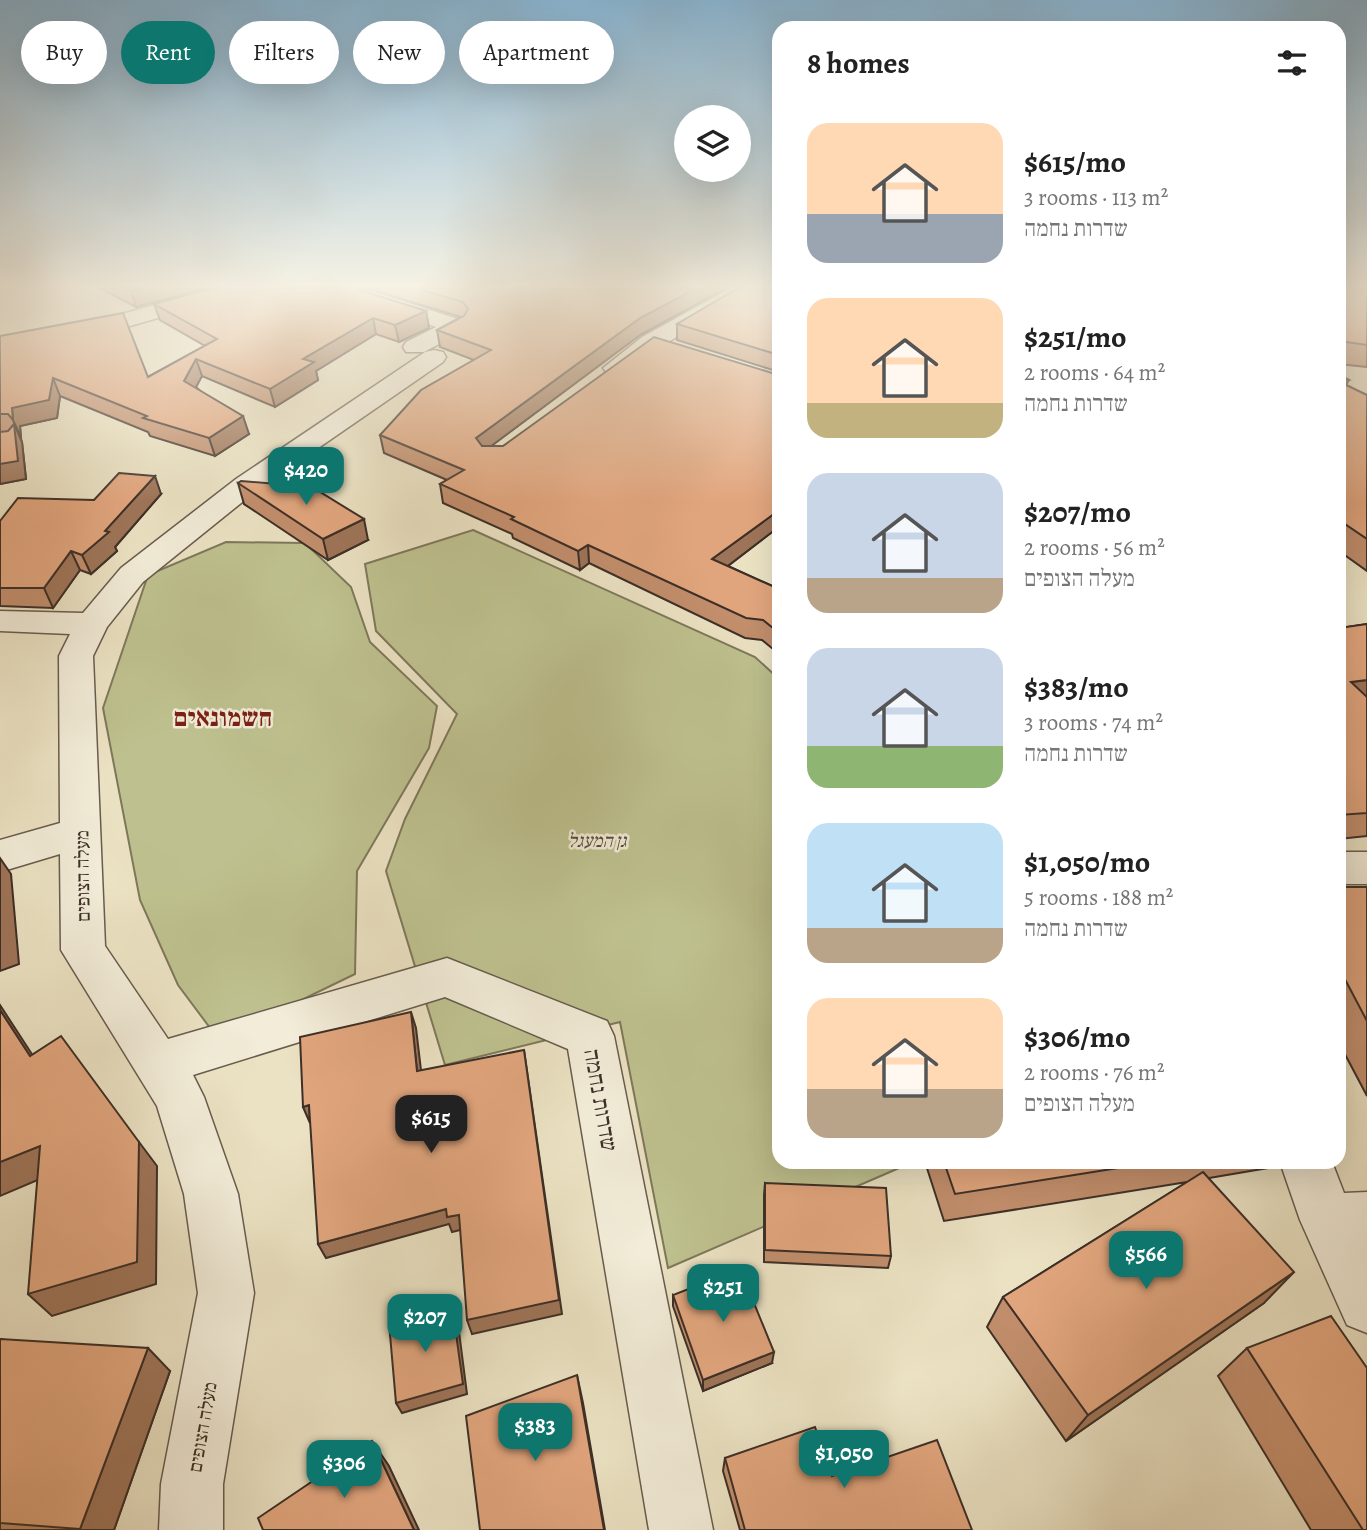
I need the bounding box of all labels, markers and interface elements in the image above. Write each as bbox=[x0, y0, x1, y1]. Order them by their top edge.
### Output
chip: Buy bbox=[21, 21, 107, 84]
chip: Rent bbox=[121, 21, 215, 84]
chip: Filters bbox=[229, 21, 339, 84]
chip: New bbox=[353, 21, 445, 84]
chip: Apartment bbox=[459, 21, 614, 84]
text: 8 homes bbox=[807, 43, 910, 83]
icon: filters bbox=[1273, 44, 1311, 82]
map controls bbox=[674, 105, 751, 182]
button: layers bbox=[674, 105, 751, 182]
text: $615/mo bbox=[1024, 142, 1126, 182]
icon: home bbox=[863, 151, 947, 235]
text: 3 rooms · 113 m² bbox=[1024, 182, 1168, 213]
text: שדרות נחמה bbox=[1024, 213, 1128, 244]
text: $251/mo bbox=[1024, 317, 1127, 357]
icon: home bbox=[863, 326, 947, 410]
text: 2 rooms · 64 m² bbox=[1024, 357, 1165, 388]
text: שדרות נחמה bbox=[1024, 388, 1128, 419]
pin: $420 bbox=[265, 448, 347, 507]
text: $420 bbox=[284, 454, 328, 485]
text: $207/mo bbox=[1024, 492, 1131, 532]
icon: home bbox=[863, 501, 947, 585]
text: 2 rooms · 56 m² bbox=[1024, 532, 1165, 563]
text: מעלה הצופים bbox=[1024, 563, 1135, 594]
text: $383/mo bbox=[1024, 667, 1129, 707]
icon: home bbox=[863, 676, 947, 760]
district label: חשמונאים bbox=[174, 700, 272, 735]
text: 3 rooms · 74 m² bbox=[1024, 707, 1163, 738]
text: שדרות נחמה bbox=[1024, 738, 1128, 769]
park label: גן המעגל bbox=[567, 828, 628, 854]
street label: מעלה הצופים bbox=[69, 830, 97, 922]
text: $1,050/mo bbox=[1024, 842, 1150, 882]
icon: home bbox=[863, 851, 947, 935]
text: 5 rooms · 188 m² bbox=[1024, 882, 1173, 913]
text: שדרות נחמה bbox=[1024, 913, 1128, 944]
text: $306/mo bbox=[1024, 1017, 1130, 1057]
icon: home bbox=[863, 1026, 947, 1110]
street label: שדרות נחמה bbox=[576, 1046, 625, 1154]
text: 2 rooms · 76 m² bbox=[1024, 1057, 1165, 1088]
text: מעלה הצופים bbox=[1024, 1088, 1135, 1119]
pin: $615 bbox=[390, 1096, 472, 1155]
text: $615 bbox=[411, 1102, 451, 1133]
pin: $566 bbox=[1105, 1232, 1187, 1291]
text: $566 bbox=[1125, 1238, 1167, 1269]
pin: $251 bbox=[682, 1264, 764, 1324]
text: $251 bbox=[703, 1271, 743, 1302]
pin: $207 bbox=[384, 1294, 466, 1354]
text: $207 bbox=[403, 1301, 447, 1332]
street label: מעלה הצופים bbox=[182, 1380, 224, 1475]
pin: $383 bbox=[494, 1404, 576, 1463]
text: $383 bbox=[514, 1410, 556, 1441]
pin: $1,050 bbox=[787, 1430, 901, 1490]
text: $1,050 bbox=[815, 1437, 873, 1468]
pin: $306 bbox=[303, 1440, 385, 1500]
text: $306 bbox=[323, 1447, 365, 1478]

